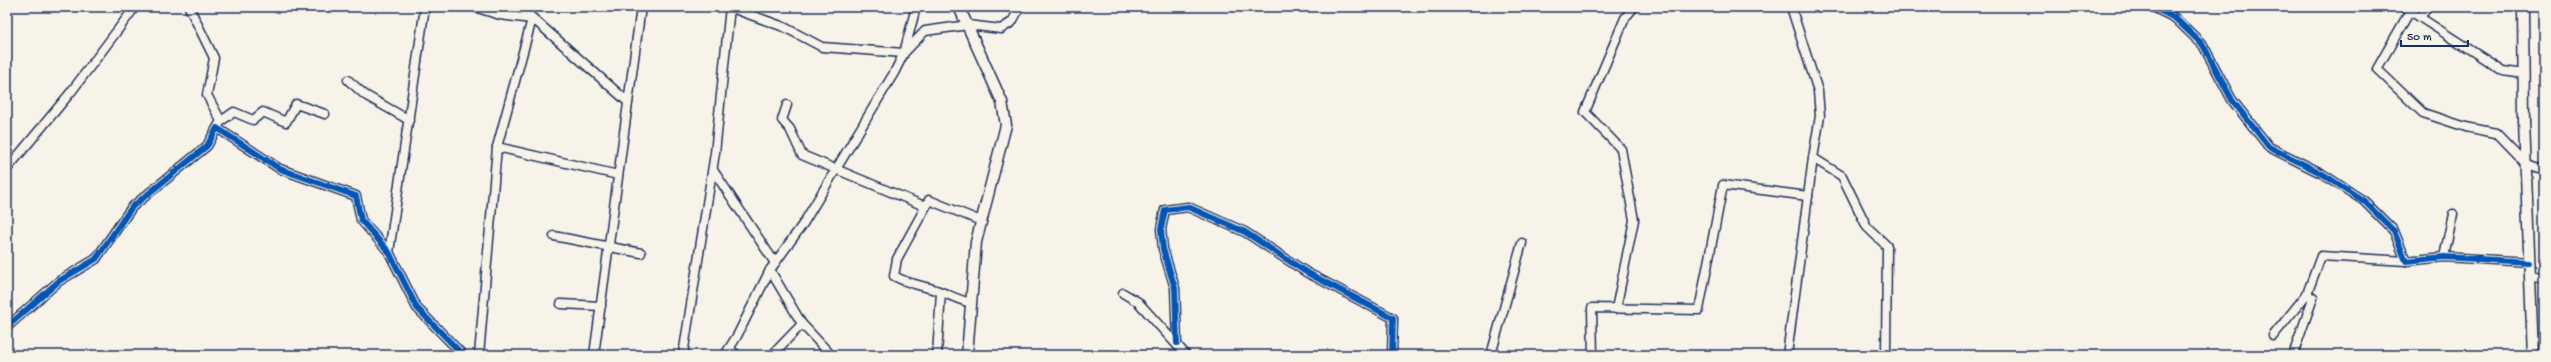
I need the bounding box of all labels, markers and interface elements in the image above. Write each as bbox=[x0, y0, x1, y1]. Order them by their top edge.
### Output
scale bar bbox=[2401, 22, 2468, 48]
text: 50 m bbox=[2407, 31, 2432, 45]

